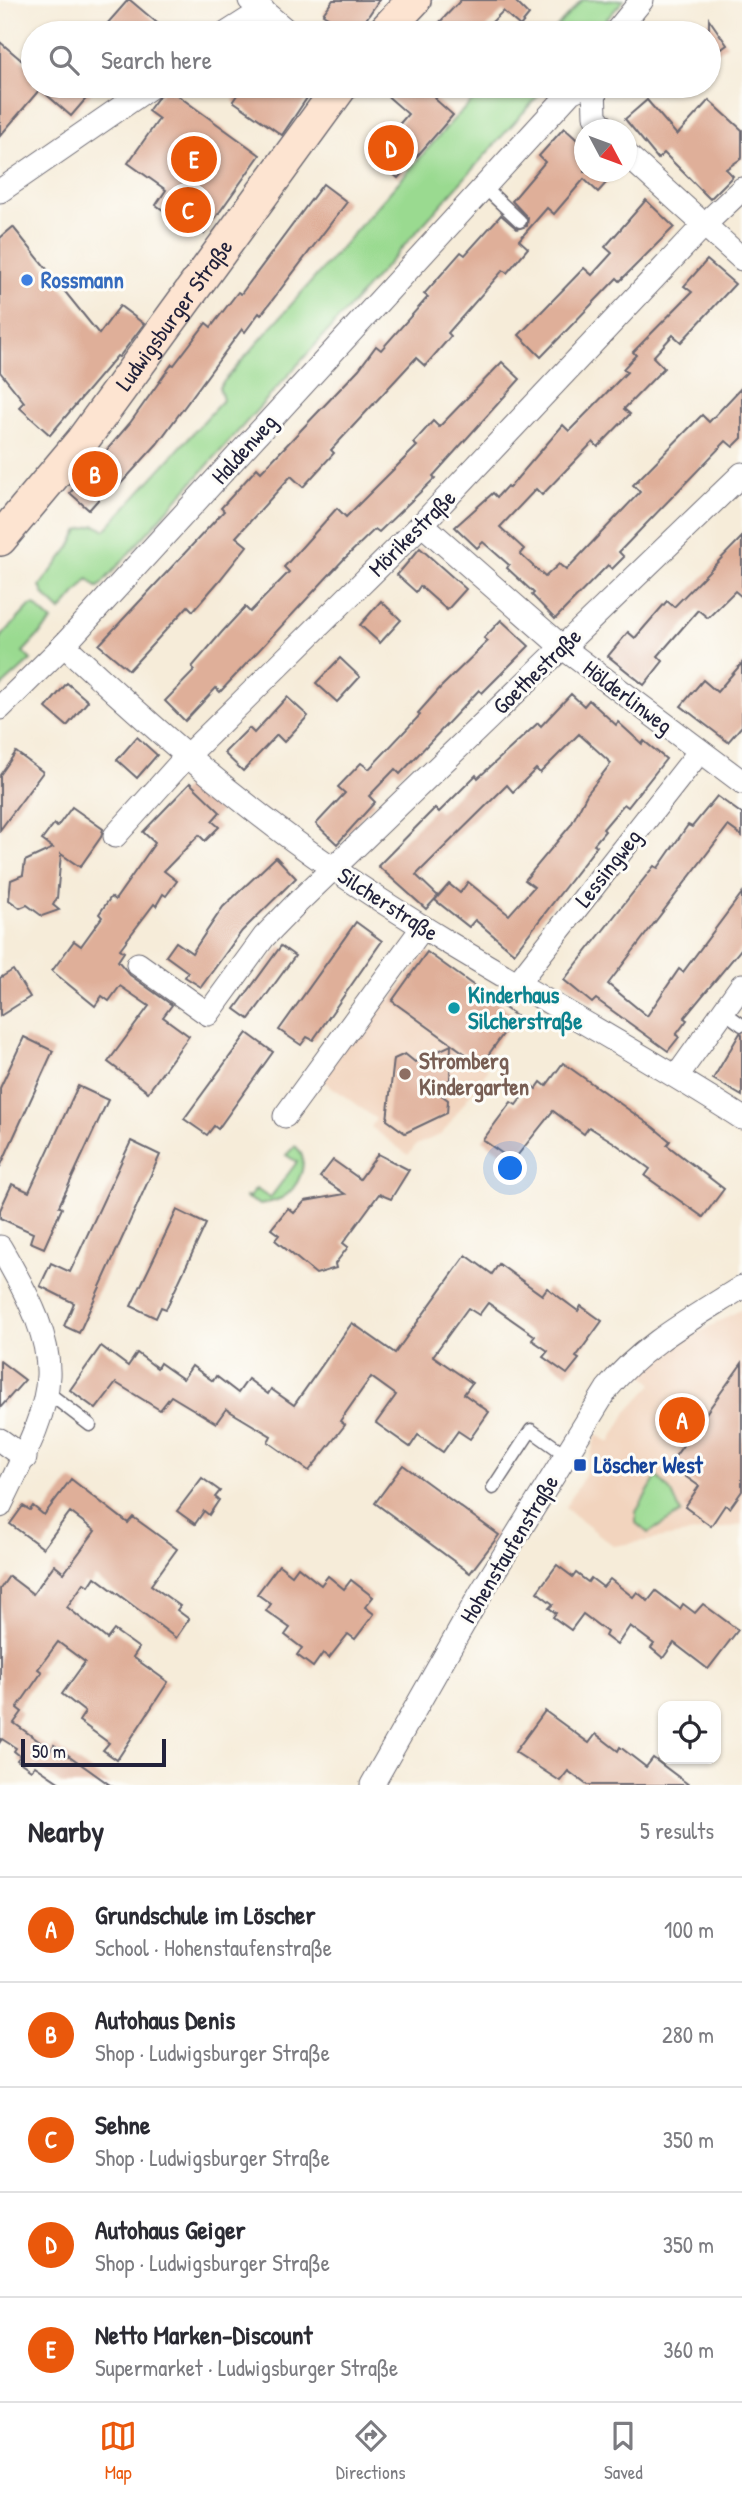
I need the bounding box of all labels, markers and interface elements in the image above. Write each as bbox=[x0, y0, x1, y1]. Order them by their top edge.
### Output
search box bbox=[21, 21, 721, 98]
icon: search bbox=[45, 41, 83, 79]
text: Search here bbox=[101, 42, 212, 77]
north arrow bbox=[574, 119, 637, 182]
pin: D bbox=[368, 122, 414, 174]
pin: E bbox=[171, 133, 217, 185]
pin: C bbox=[165, 184, 211, 236]
street label: Ludwigsburger Straße bbox=[108, 232, 239, 397]
place label: Rossmann bbox=[41, 264, 124, 295]
marker: Rossmann bbox=[19, 272, 35, 288]
street label: Haldenweg bbox=[204, 407, 283, 490]
pin: B bbox=[72, 448, 118, 500]
street label: Mörikestraße bbox=[361, 482, 462, 583]
street label: Goethestraße bbox=[486, 621, 588, 721]
street label: Hölderlinweg bbox=[577, 653, 679, 741]
street label: Lessingweg bbox=[567, 822, 648, 913]
street label: Silcherstraße bbox=[332, 859, 445, 948]
place label: Kinderhaus Silcherstraße bbox=[468, 979, 583, 1037]
marker: Kinderhaus Silcherstraße bbox=[446, 1000, 462, 1016]
place label: Stromberg Kindergarten bbox=[419, 1045, 529, 1103]
marker: Stromberg Kindergarten bbox=[397, 1066, 413, 1082]
your location bbox=[493, 1151, 527, 1185]
pin: A bbox=[659, 1394, 705, 1446]
place label: Löscher West bbox=[594, 1449, 704, 1480]
marker: Löscher West bbox=[572, 1457, 588, 1473]
street label: Hohenstaufenstraße bbox=[452, 1469, 565, 1629]
map controls bbox=[658, 1701, 721, 1764]
button: locate bbox=[658, 1701, 721, 1764]
scale bar bbox=[21, 1736, 166, 1768]
text: 50 m bbox=[32, 1738, 66, 1764]
text: Nearby bbox=[28, 1811, 104, 1851]
text: 5 results bbox=[640, 1815, 714, 1846]
text: Grundschule im Löscher bbox=[95, 1897, 315, 1932]
text: A bbox=[45, 1914, 57, 1945]
text: 100 m bbox=[664, 1914, 714, 1945]
text: School · Hohenstaufenstraße bbox=[95, 1932, 332, 1963]
text: Autohaus Denis bbox=[95, 2002, 235, 2037]
text: B bbox=[45, 2019, 57, 2050]
text: 280 m bbox=[662, 2019, 714, 2050]
text: Shop · Ludwigsburger Straße bbox=[95, 2037, 330, 2068]
text: Sehne bbox=[95, 2107, 150, 2142]
text: C bbox=[45, 2124, 57, 2155]
text: 350 m bbox=[663, 2124, 714, 2155]
text: Shop · Ludwigsburger Straße bbox=[95, 2142, 330, 2173]
text: Autohaus Geiger bbox=[95, 2212, 246, 2247]
text: D bbox=[46, 2229, 56, 2260]
text: 350 m bbox=[663, 2229, 714, 2260]
text: Shop · Ludwigsburger Straße bbox=[95, 2247, 330, 2278]
text: Netto Marken-Discount bbox=[95, 2317, 312, 2352]
text: E bbox=[46, 2334, 56, 2365]
text: 360 m bbox=[663, 2334, 714, 2365]
text: Supermarket · Ludwigsburger Straße bbox=[95, 2352, 398, 2383]
tab: Map bbox=[99, 2417, 137, 2485]
tab: Directions bbox=[336, 2417, 406, 2485]
tab: Saved bbox=[604, 2417, 643, 2485]

